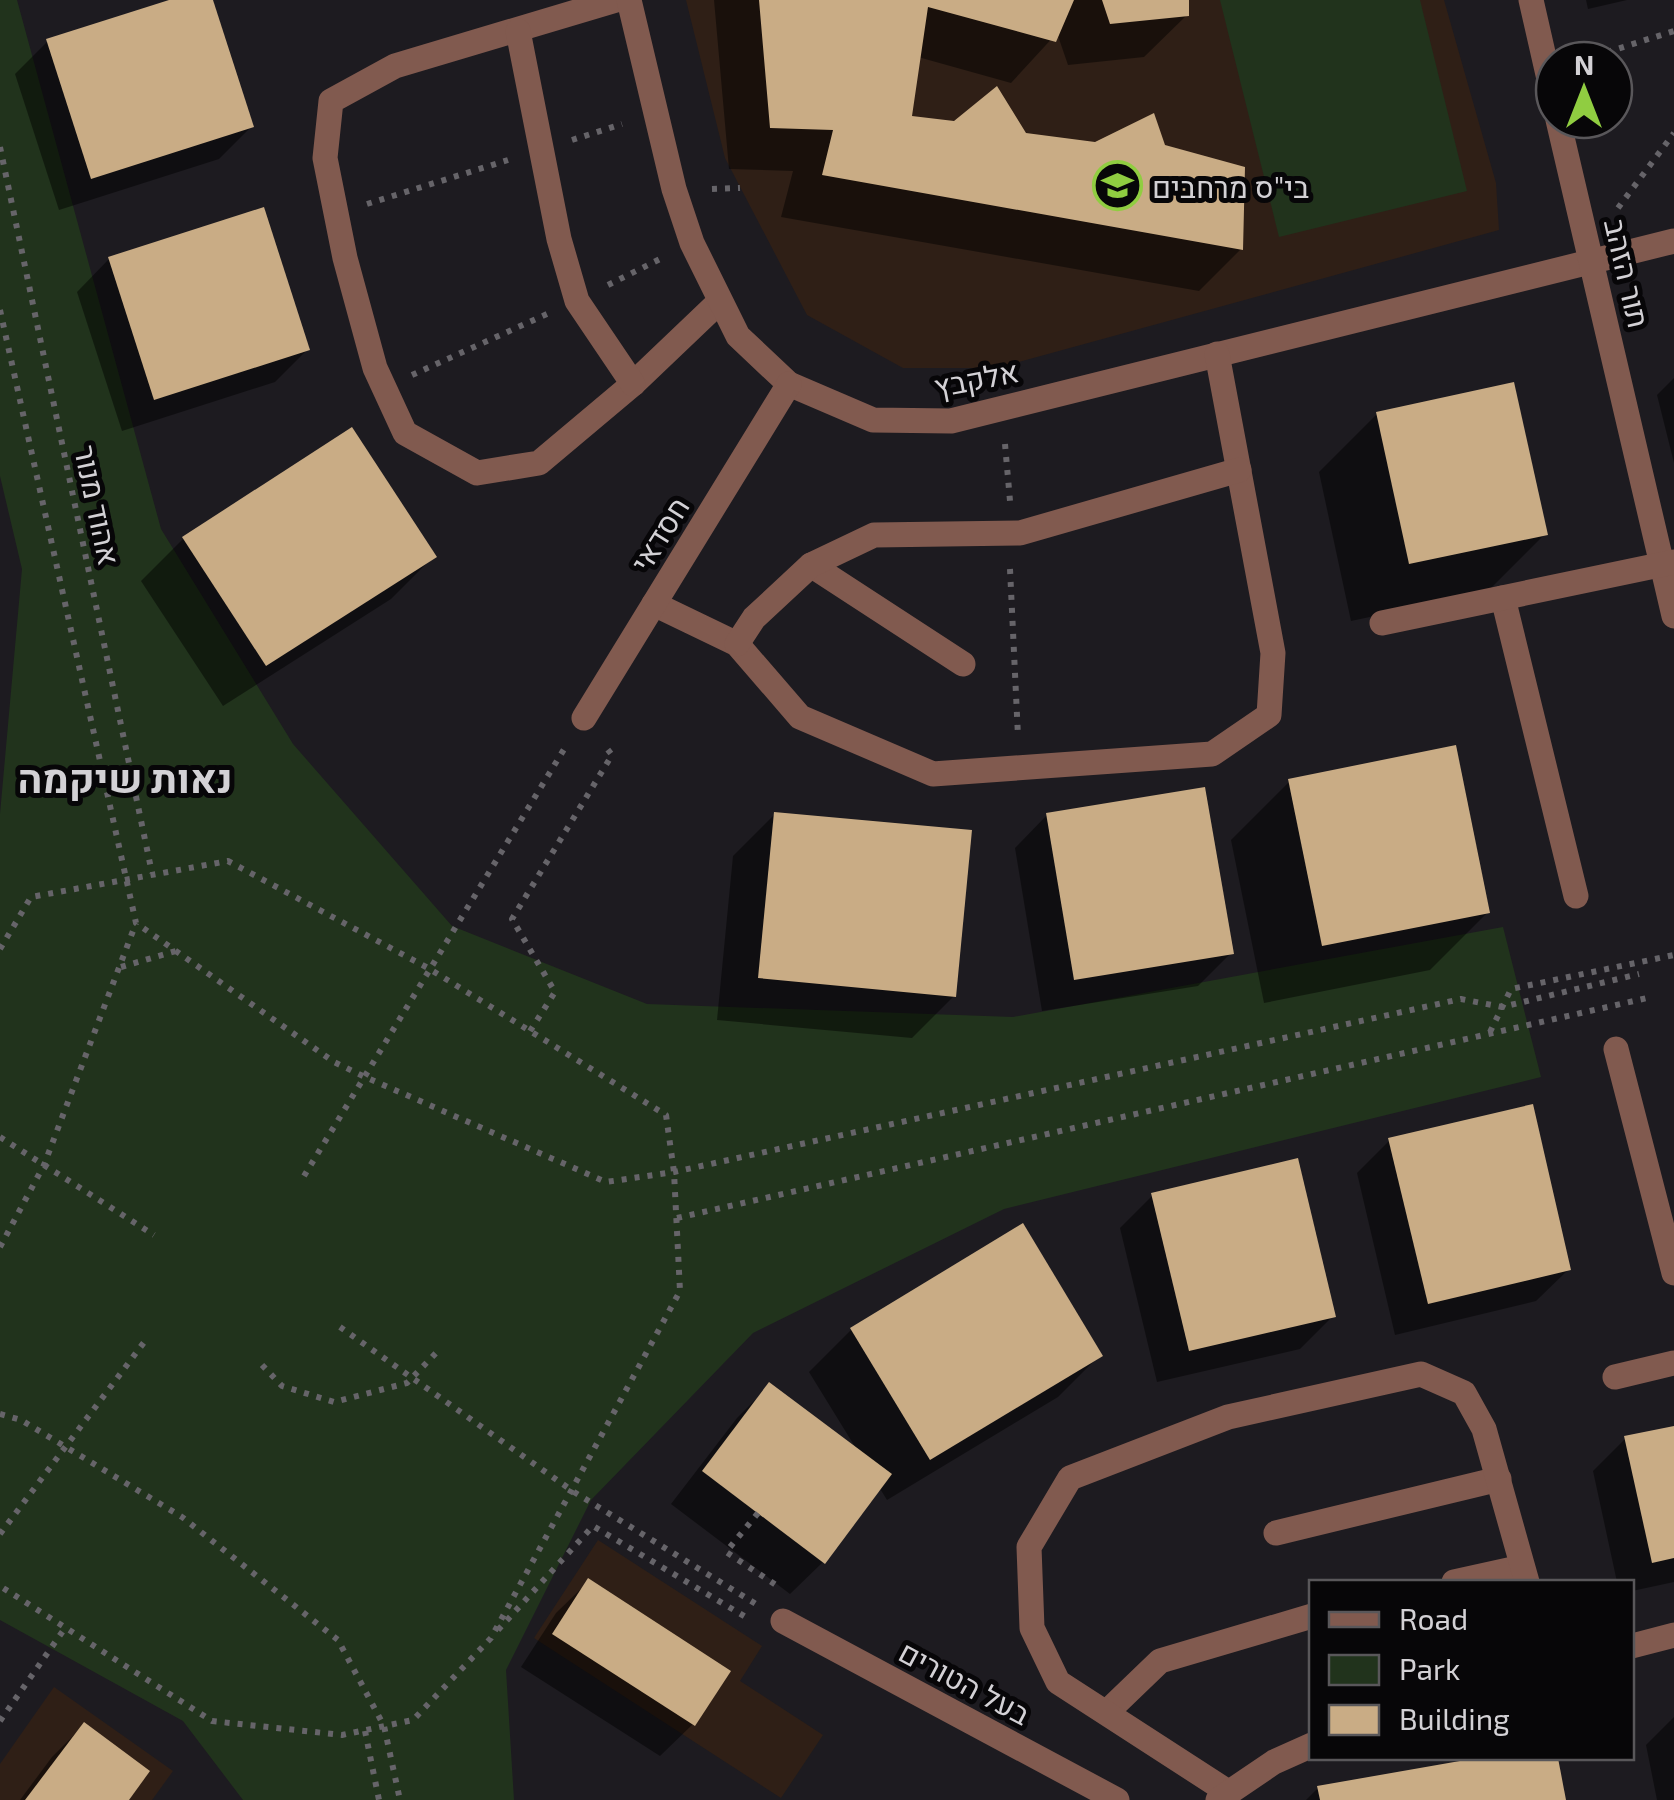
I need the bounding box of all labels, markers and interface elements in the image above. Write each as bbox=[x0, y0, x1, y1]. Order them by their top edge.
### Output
north arrow bbox=[1534, 40, 1634, 140]
text: N bbox=[1574, 47, 1594, 81]
school or university icon: בי"ס מרחבים bbox=[1091, 160, 1143, 212]
place label: בי"ס מרחבים bbox=[1152, 168, 1309, 204]
street label: תור הזהב bbox=[1598, 215, 1658, 331]
street label: אלקבץ bbox=[931, 352, 1021, 404]
street label: אהוד מנור bbox=[68, 442, 128, 568]
street label: חסדאי bbox=[622, 490, 696, 578]
district label: נאות שיקמה bbox=[17, 753, 233, 801]
legend bbox=[1309, 1580, 1634, 1760]
text: Road bbox=[1399, 1600, 1468, 1636]
street label: בעל הטורים bbox=[893, 1633, 1037, 1732]
text: Park bbox=[1399, 1650, 1460, 1686]
text: Building bbox=[1399, 1700, 1510, 1736]

